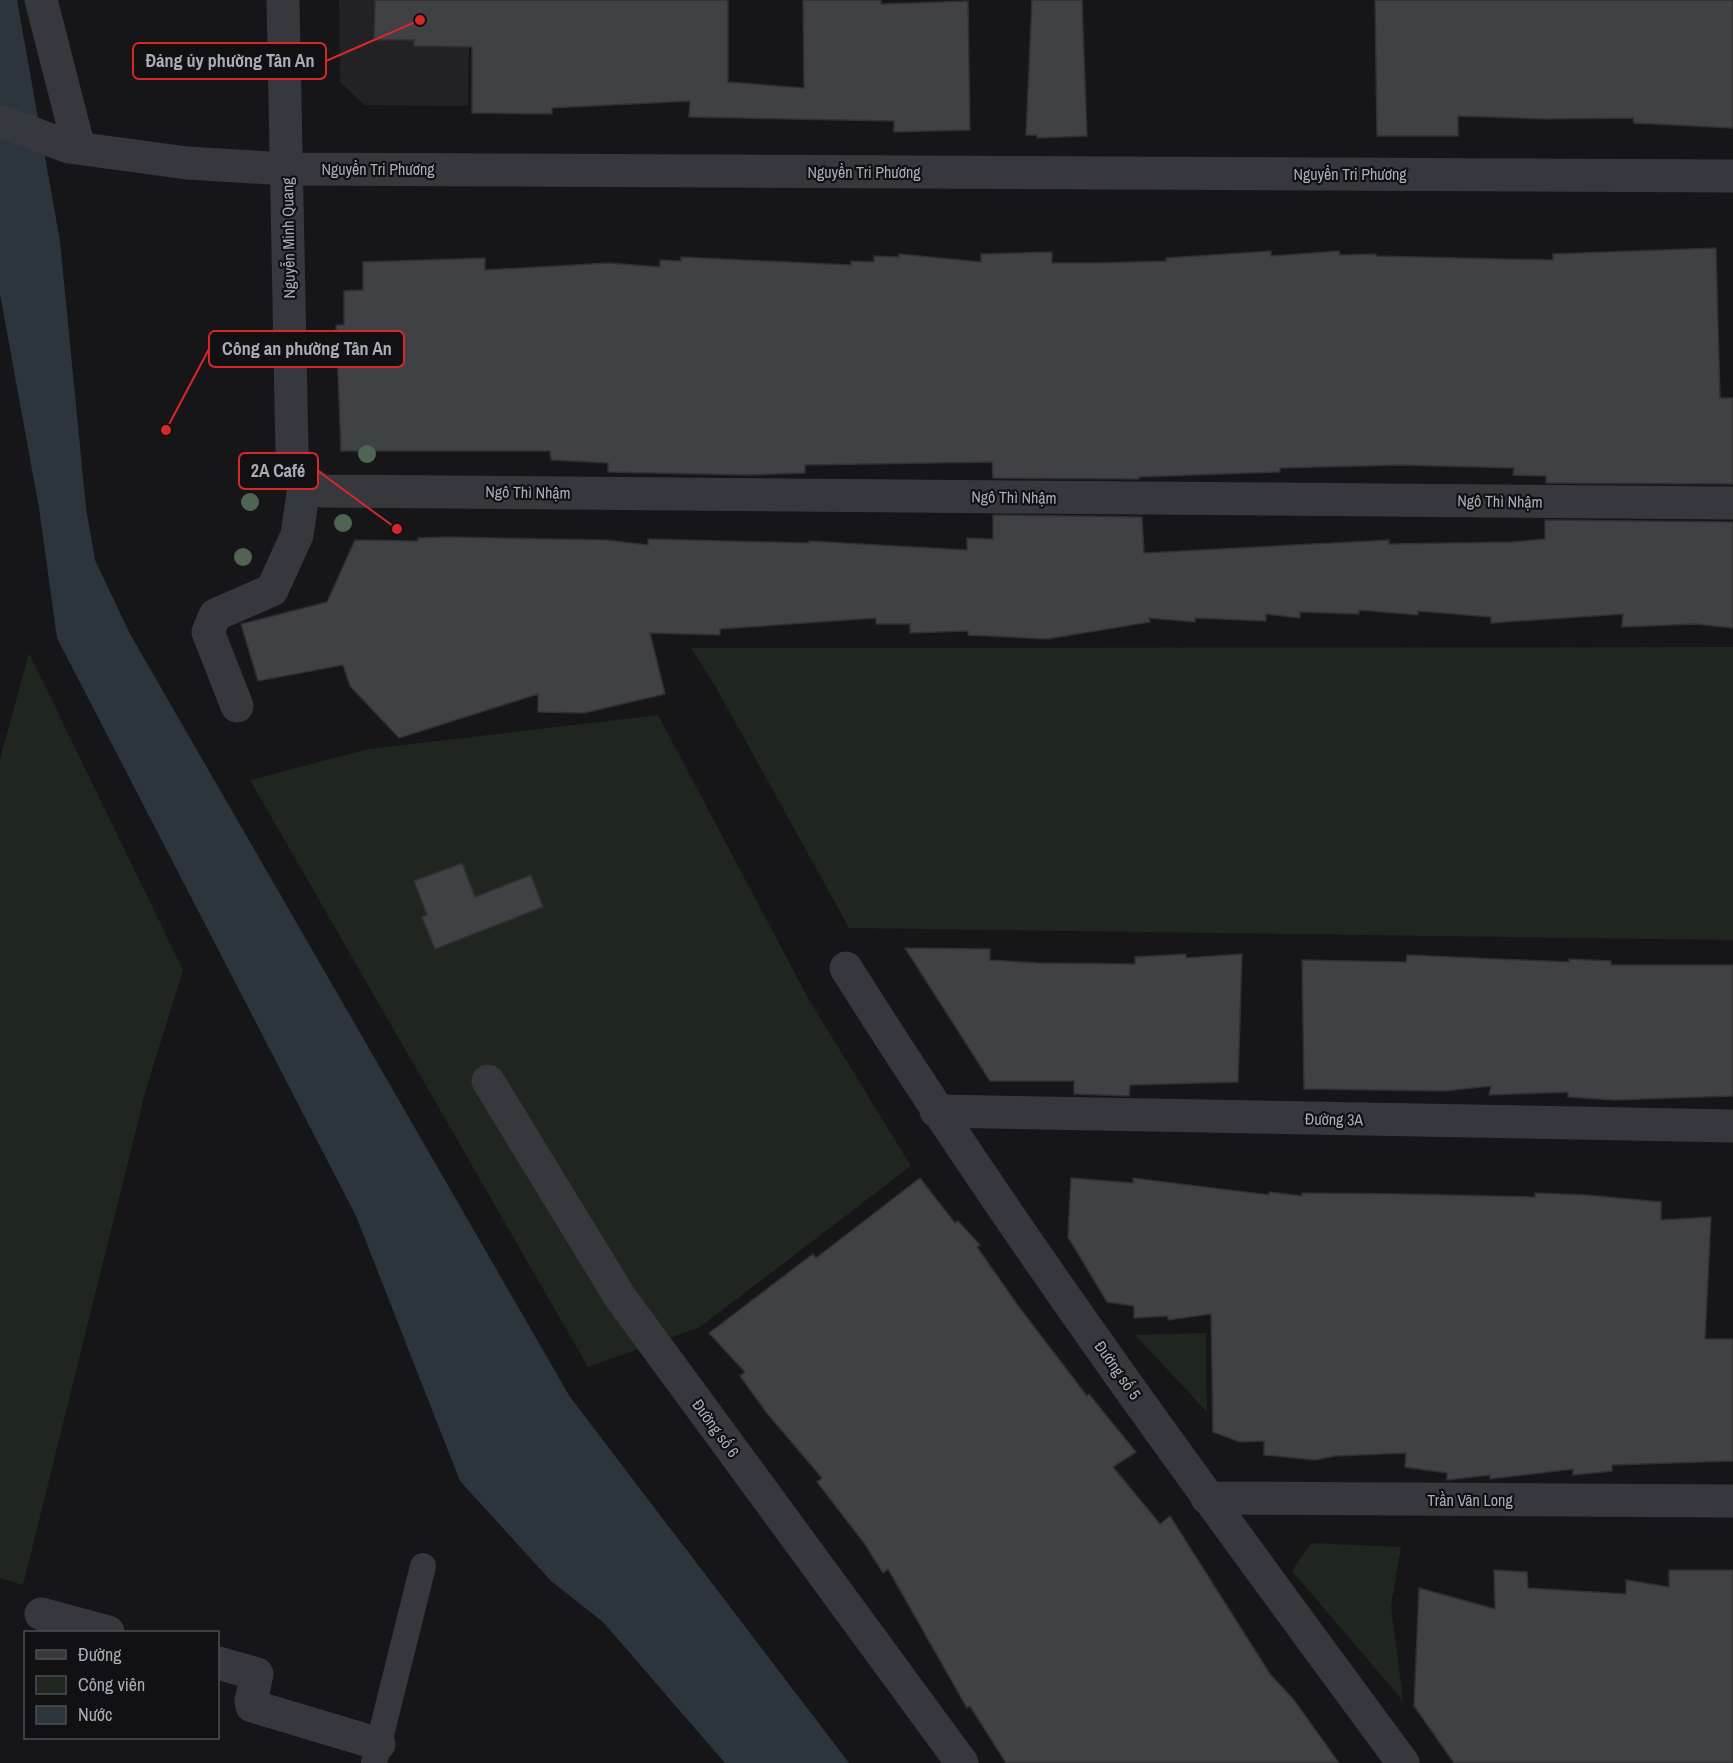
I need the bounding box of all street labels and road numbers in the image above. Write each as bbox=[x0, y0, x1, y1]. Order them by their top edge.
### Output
street label: Nguyển Tri Phương bbox=[321, 158, 435, 180]
street label: Nguyển Tri Phương bbox=[807, 161, 921, 183]
street label: Nguyển Tri Phương bbox=[1293, 163, 1407, 185]
street label: Nguyễn Minh Quang bbox=[276, 177, 300, 299]
street label: Ngô Thì Nhậm bbox=[485, 480, 571, 504]
street label: Ngô Thì Nhậm bbox=[971, 485, 1057, 509]
street label: Ngô Thì Nhậm bbox=[1457, 489, 1543, 513]
street label: Đường 3A bbox=[1305, 1107, 1364, 1131]
street label: Đường số 5 bbox=[1090, 1336, 1146, 1404]
street label: Đường số 6 bbox=[687, 1394, 745, 1462]
street label: Trần Văn Long bbox=[1427, 1489, 1513, 1511]

